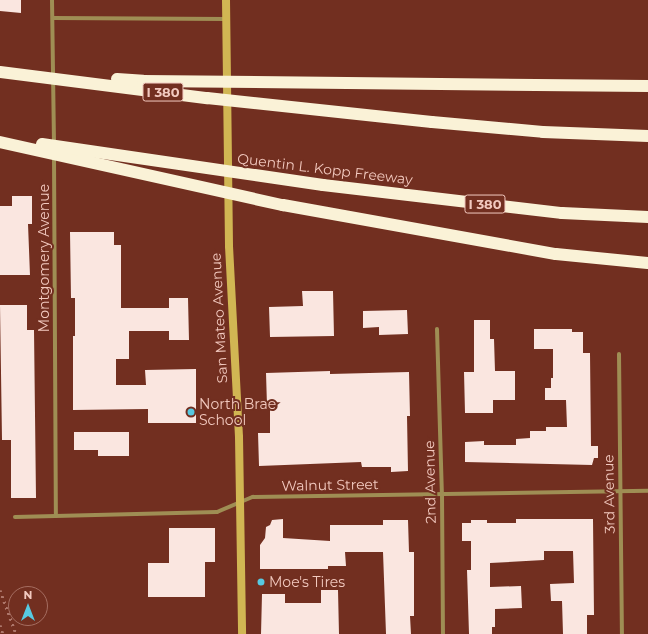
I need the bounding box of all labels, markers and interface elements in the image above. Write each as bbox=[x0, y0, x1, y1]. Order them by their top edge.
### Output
road number: I 380 bbox=[142, 81, 184, 103]
street label: Quentin L. Kopp Freeway bbox=[236, 150, 414, 188]
street label: Montgomery Avenue bbox=[36, 184, 52, 332]
road number: I 380 bbox=[464, 193, 506, 215]
street label: San Mateo Avenue bbox=[207, 252, 231, 384]
place label: North Brae School bbox=[199, 396, 276, 428]
marker: North Brae School bbox=[186, 407, 196, 417]
street label: 2nd Avenue bbox=[421, 440, 439, 524]
street label: 3rd Avenue bbox=[600, 454, 618, 534]
street label: Walnut Street bbox=[281, 476, 379, 494]
place label: Moe's Tires bbox=[269, 574, 345, 590]
marker: Moe's Tires bbox=[256, 577, 266, 587]
north arrow bbox=[8, 586, 48, 626]
text: N bbox=[24, 588, 32, 602]

